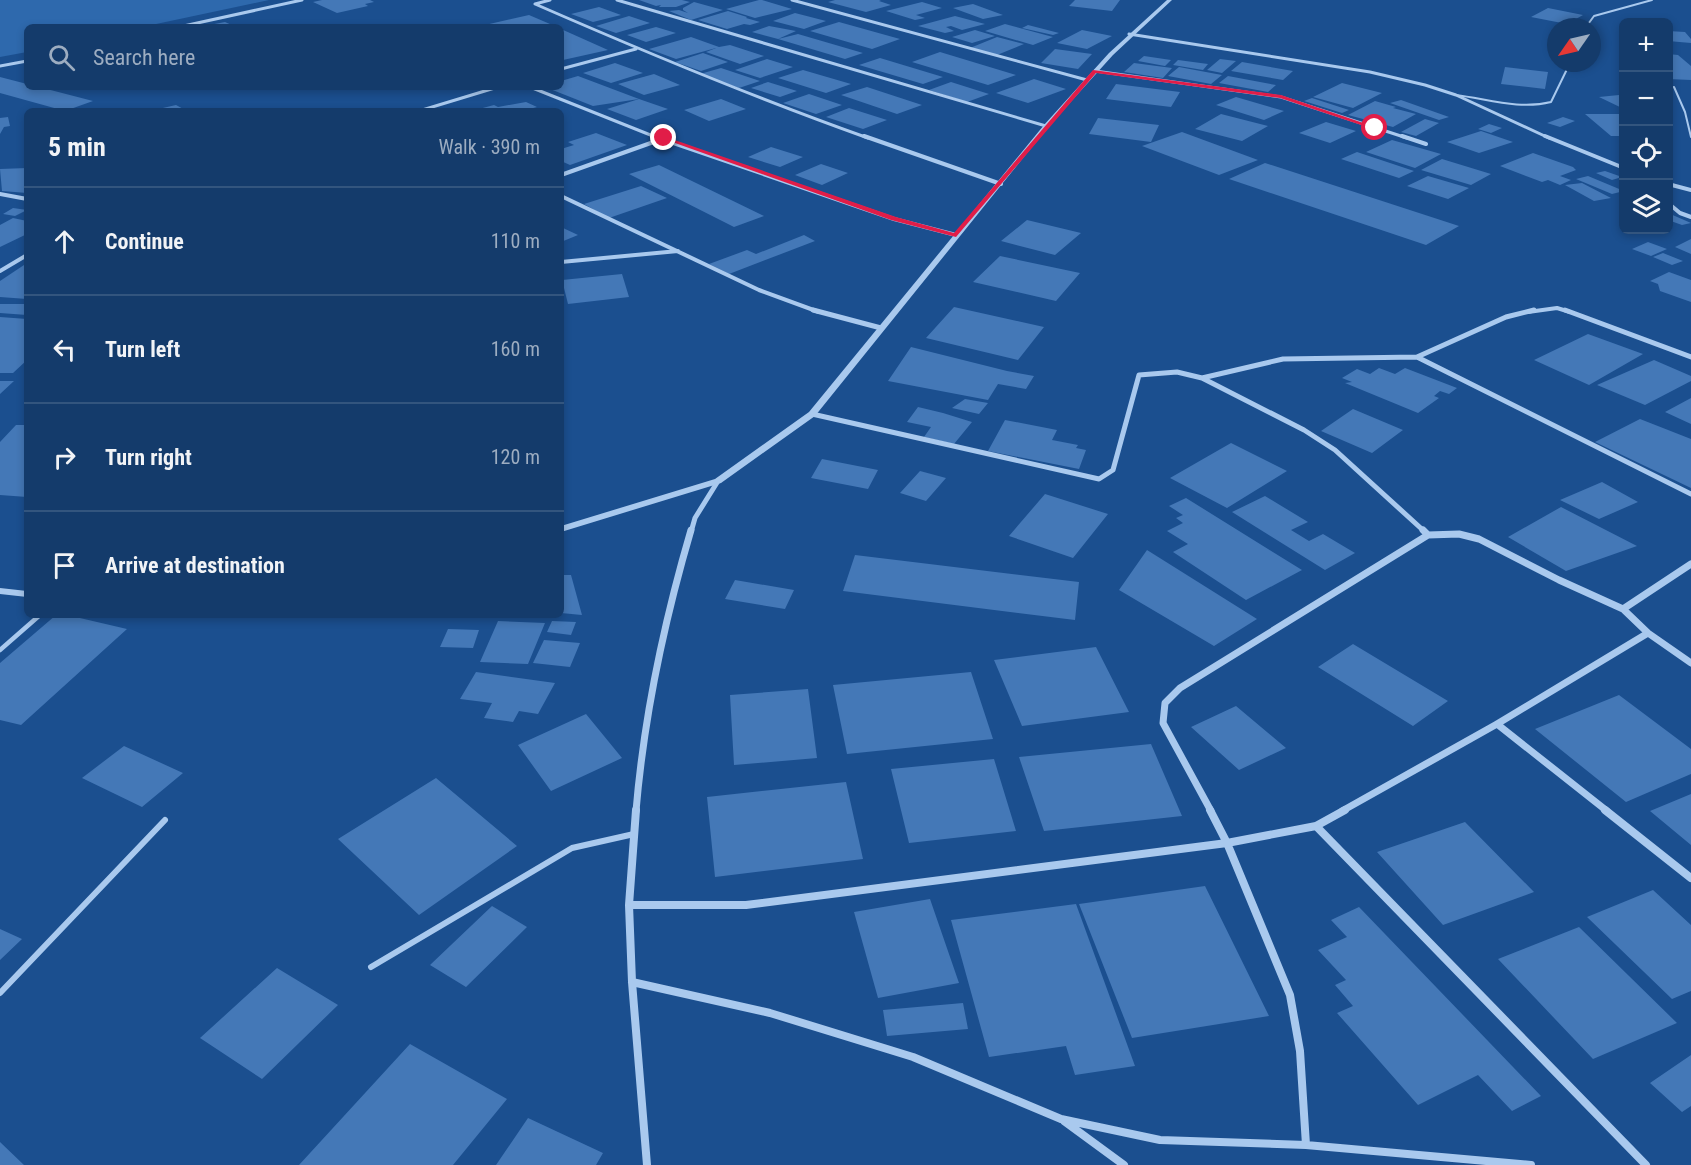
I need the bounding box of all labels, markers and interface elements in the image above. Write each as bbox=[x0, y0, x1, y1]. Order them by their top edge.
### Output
north arrow bbox=[1547, 18, 1601, 72]
map controls bbox=[1619, 18, 1673, 234]
button: + bbox=[1619, 18, 1673, 72]
search box bbox=[24, 24, 564, 90]
icon: search bbox=[45, 41, 78, 74]
text: Search here bbox=[93, 45, 195, 70]
button: − bbox=[1619, 72, 1673, 126]
route start bbox=[1361, 114, 1387, 140]
route end bbox=[650, 124, 676, 150]
button: locate bbox=[1619, 126, 1673, 180]
text: 5 min bbox=[48, 132, 106, 162]
text: Walk · 390 m bbox=[439, 135, 540, 159]
button: layers bbox=[1619, 180, 1673, 234]
icon: ahead bbox=[48, 225, 81, 258]
text: Continue bbox=[105, 229, 184, 254]
text: 110 m bbox=[491, 229, 540, 253]
icon: left bbox=[48, 333, 81, 366]
text: Turn left bbox=[105, 337, 180, 362]
text: 160 m bbox=[491, 337, 540, 361]
icon: right bbox=[48, 441, 81, 474]
text: Turn right bbox=[105, 445, 192, 470]
text: 120 m bbox=[491, 445, 540, 469]
icon: arrive bbox=[48, 549, 81, 582]
text: Arrive at destination bbox=[105, 553, 285, 578]

